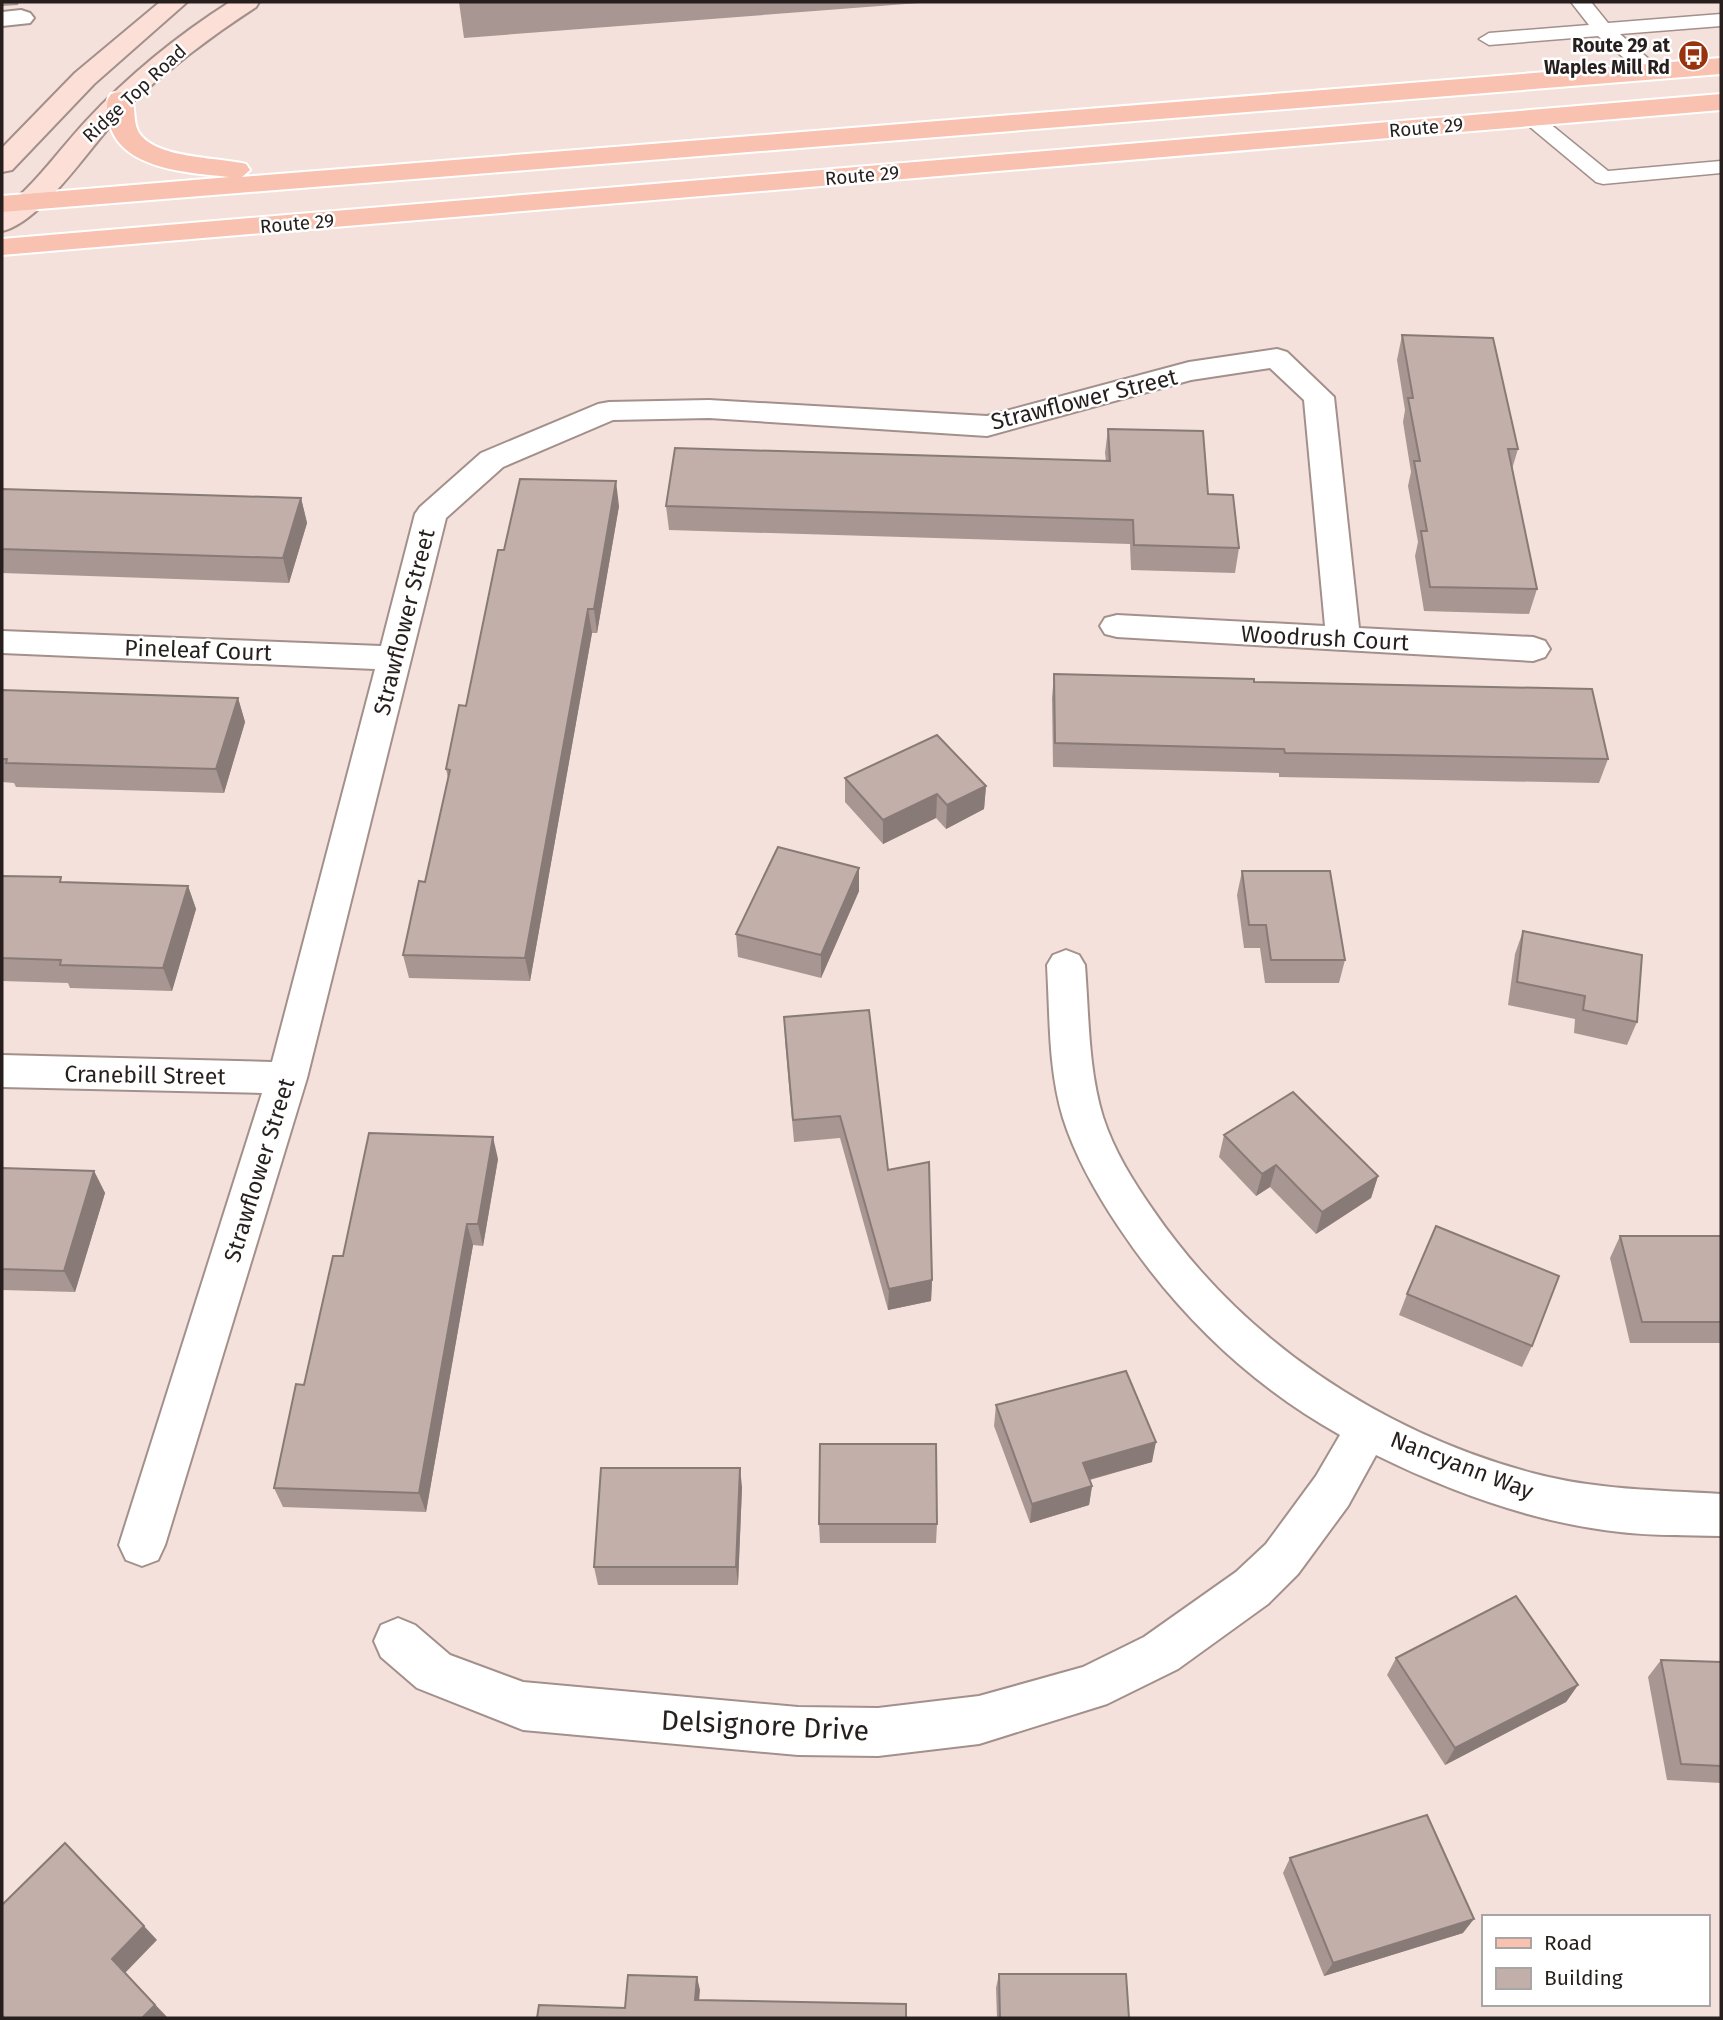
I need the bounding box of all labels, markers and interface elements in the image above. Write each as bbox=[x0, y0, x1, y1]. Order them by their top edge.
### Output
place label: Route 29 at Waples Mill Rd bbox=[1544, 34, 1671, 79]
bus stop icon: Route 29 at Waples Mill Rd bbox=[1676, 39, 1710, 73]
street label: Ridge Top Road bbox=[78, 40, 191, 147]
street label: Route 29 bbox=[1388, 113, 1464, 142]
street label: Route 29 bbox=[824, 161, 900, 190]
street label: Route 29 bbox=[259, 209, 335, 238]
street label: Strawflower Street bbox=[988, 362, 1181, 436]
street label: Strawflower Street bbox=[367, 525, 441, 718]
street label: Woodrush Court bbox=[1240, 620, 1411, 656]
street label: Pineleaf Court bbox=[124, 633, 273, 667]
street label: Cranebill Street bbox=[64, 1060, 227, 1090]
street label: Strawflower Street bbox=[218, 1074, 301, 1265]
street label: Nancyann Way bbox=[1386, 1425, 1538, 1505]
street label: Delsignore Drive bbox=[660, 1704, 870, 1747]
legend bbox=[1482, 1915, 1709, 2006]
text: Road bbox=[1544, 1930, 1592, 1956]
text: Building bbox=[1544, 1965, 1623, 1991]

